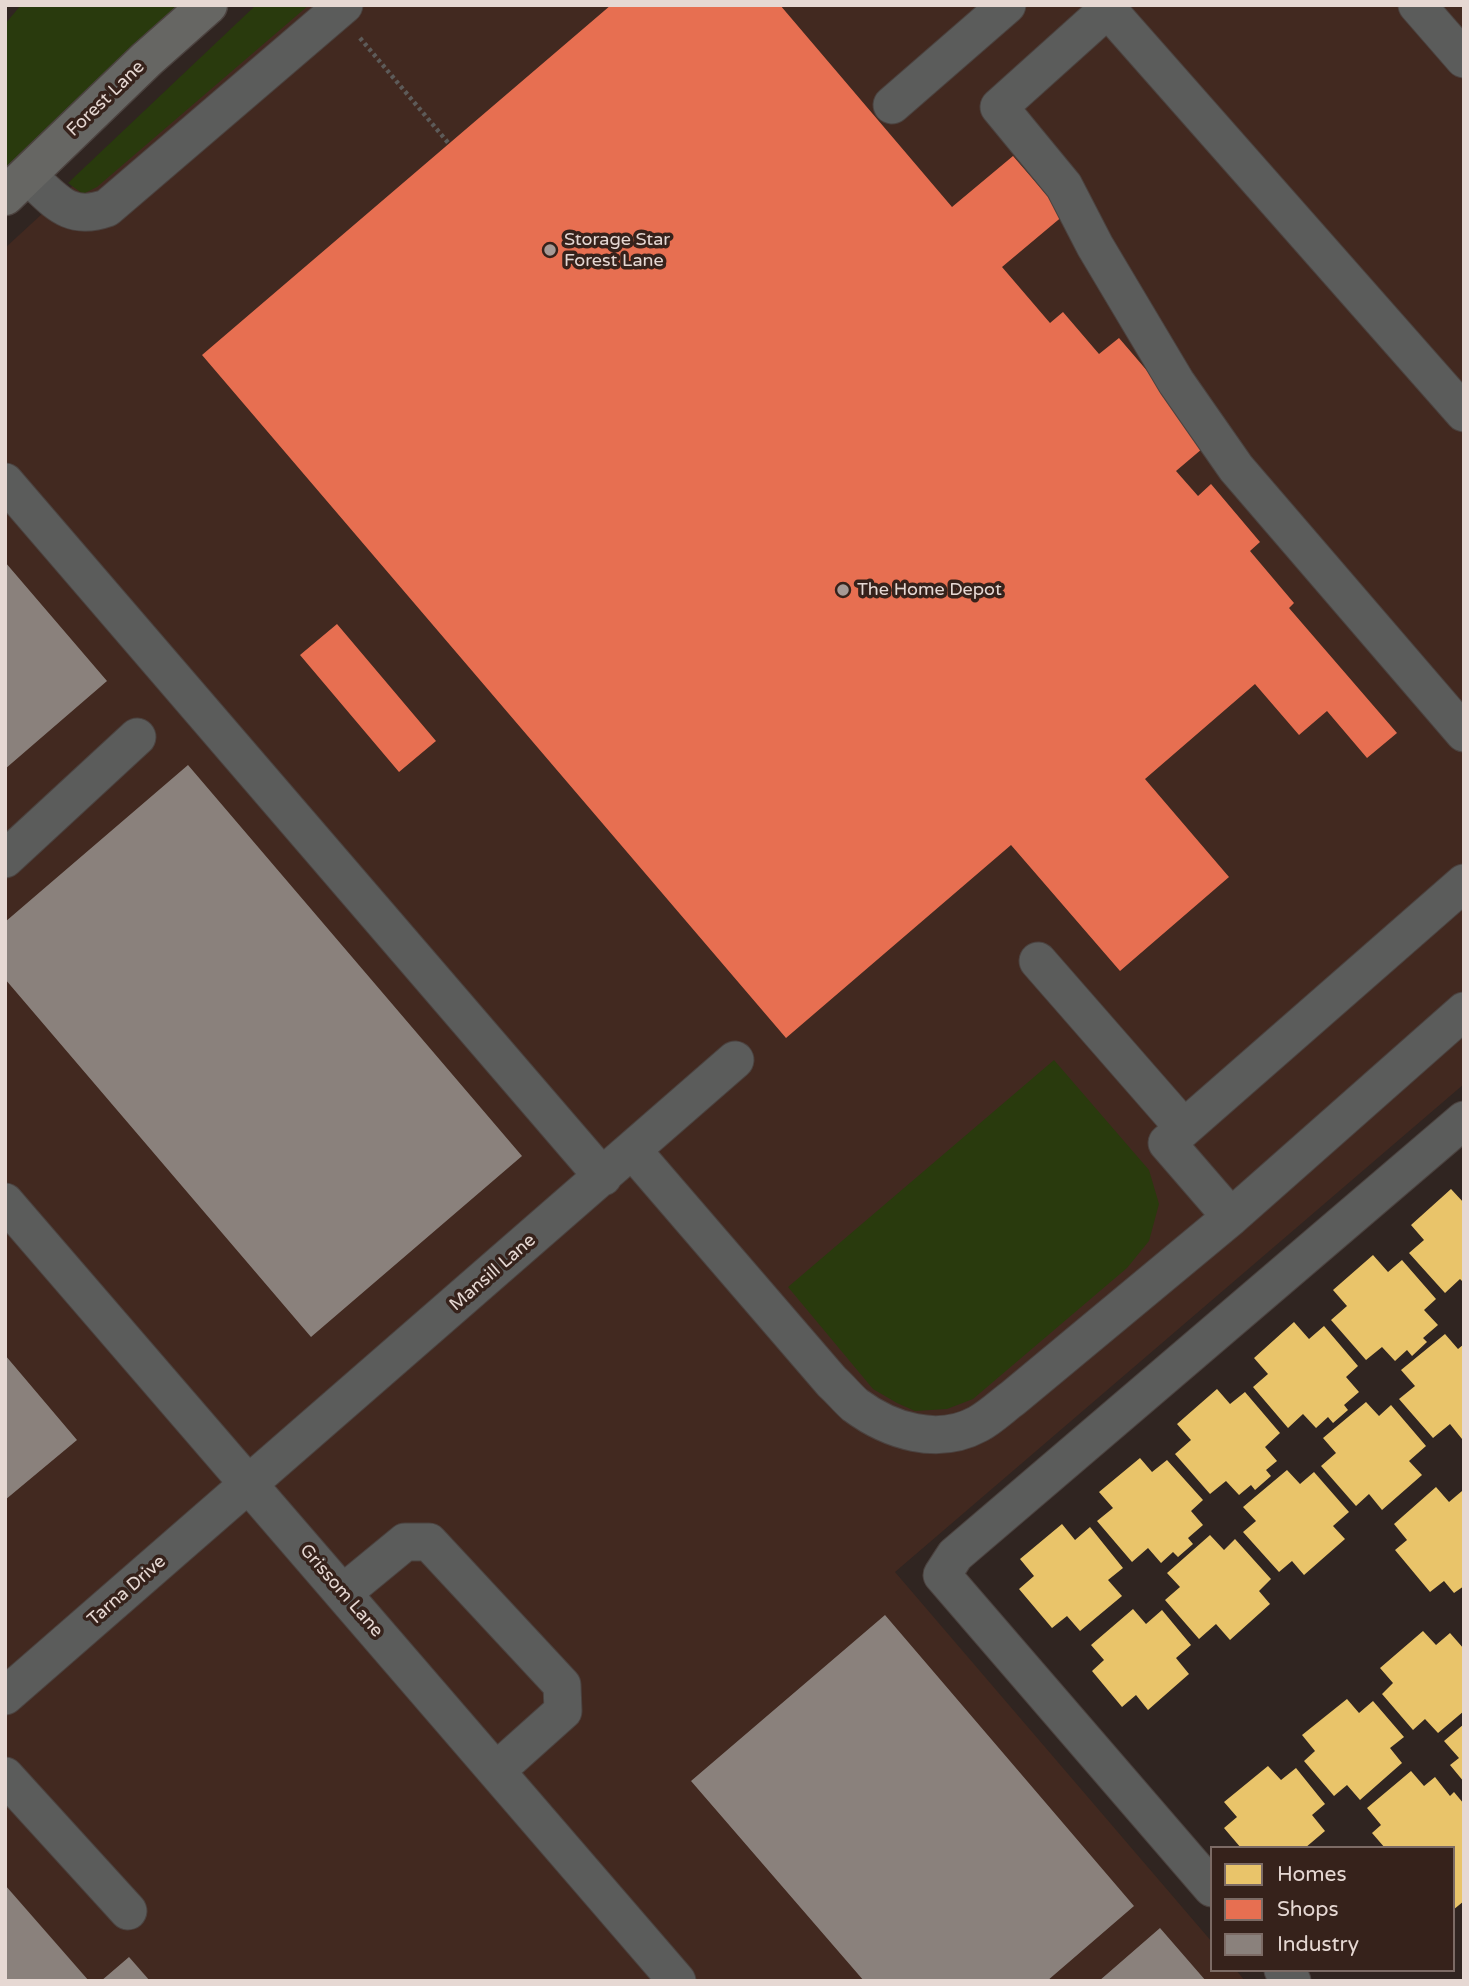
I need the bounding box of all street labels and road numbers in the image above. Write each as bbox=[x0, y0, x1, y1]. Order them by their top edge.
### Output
street label: Forest Lane bbox=[63, 57, 149, 141]
street label: Mansill Lane bbox=[446, 1230, 540, 1316]
street label: Grissom Lane bbox=[295, 1540, 387, 1642]
street label: Tarna Drive bbox=[83, 1551, 171, 1631]

